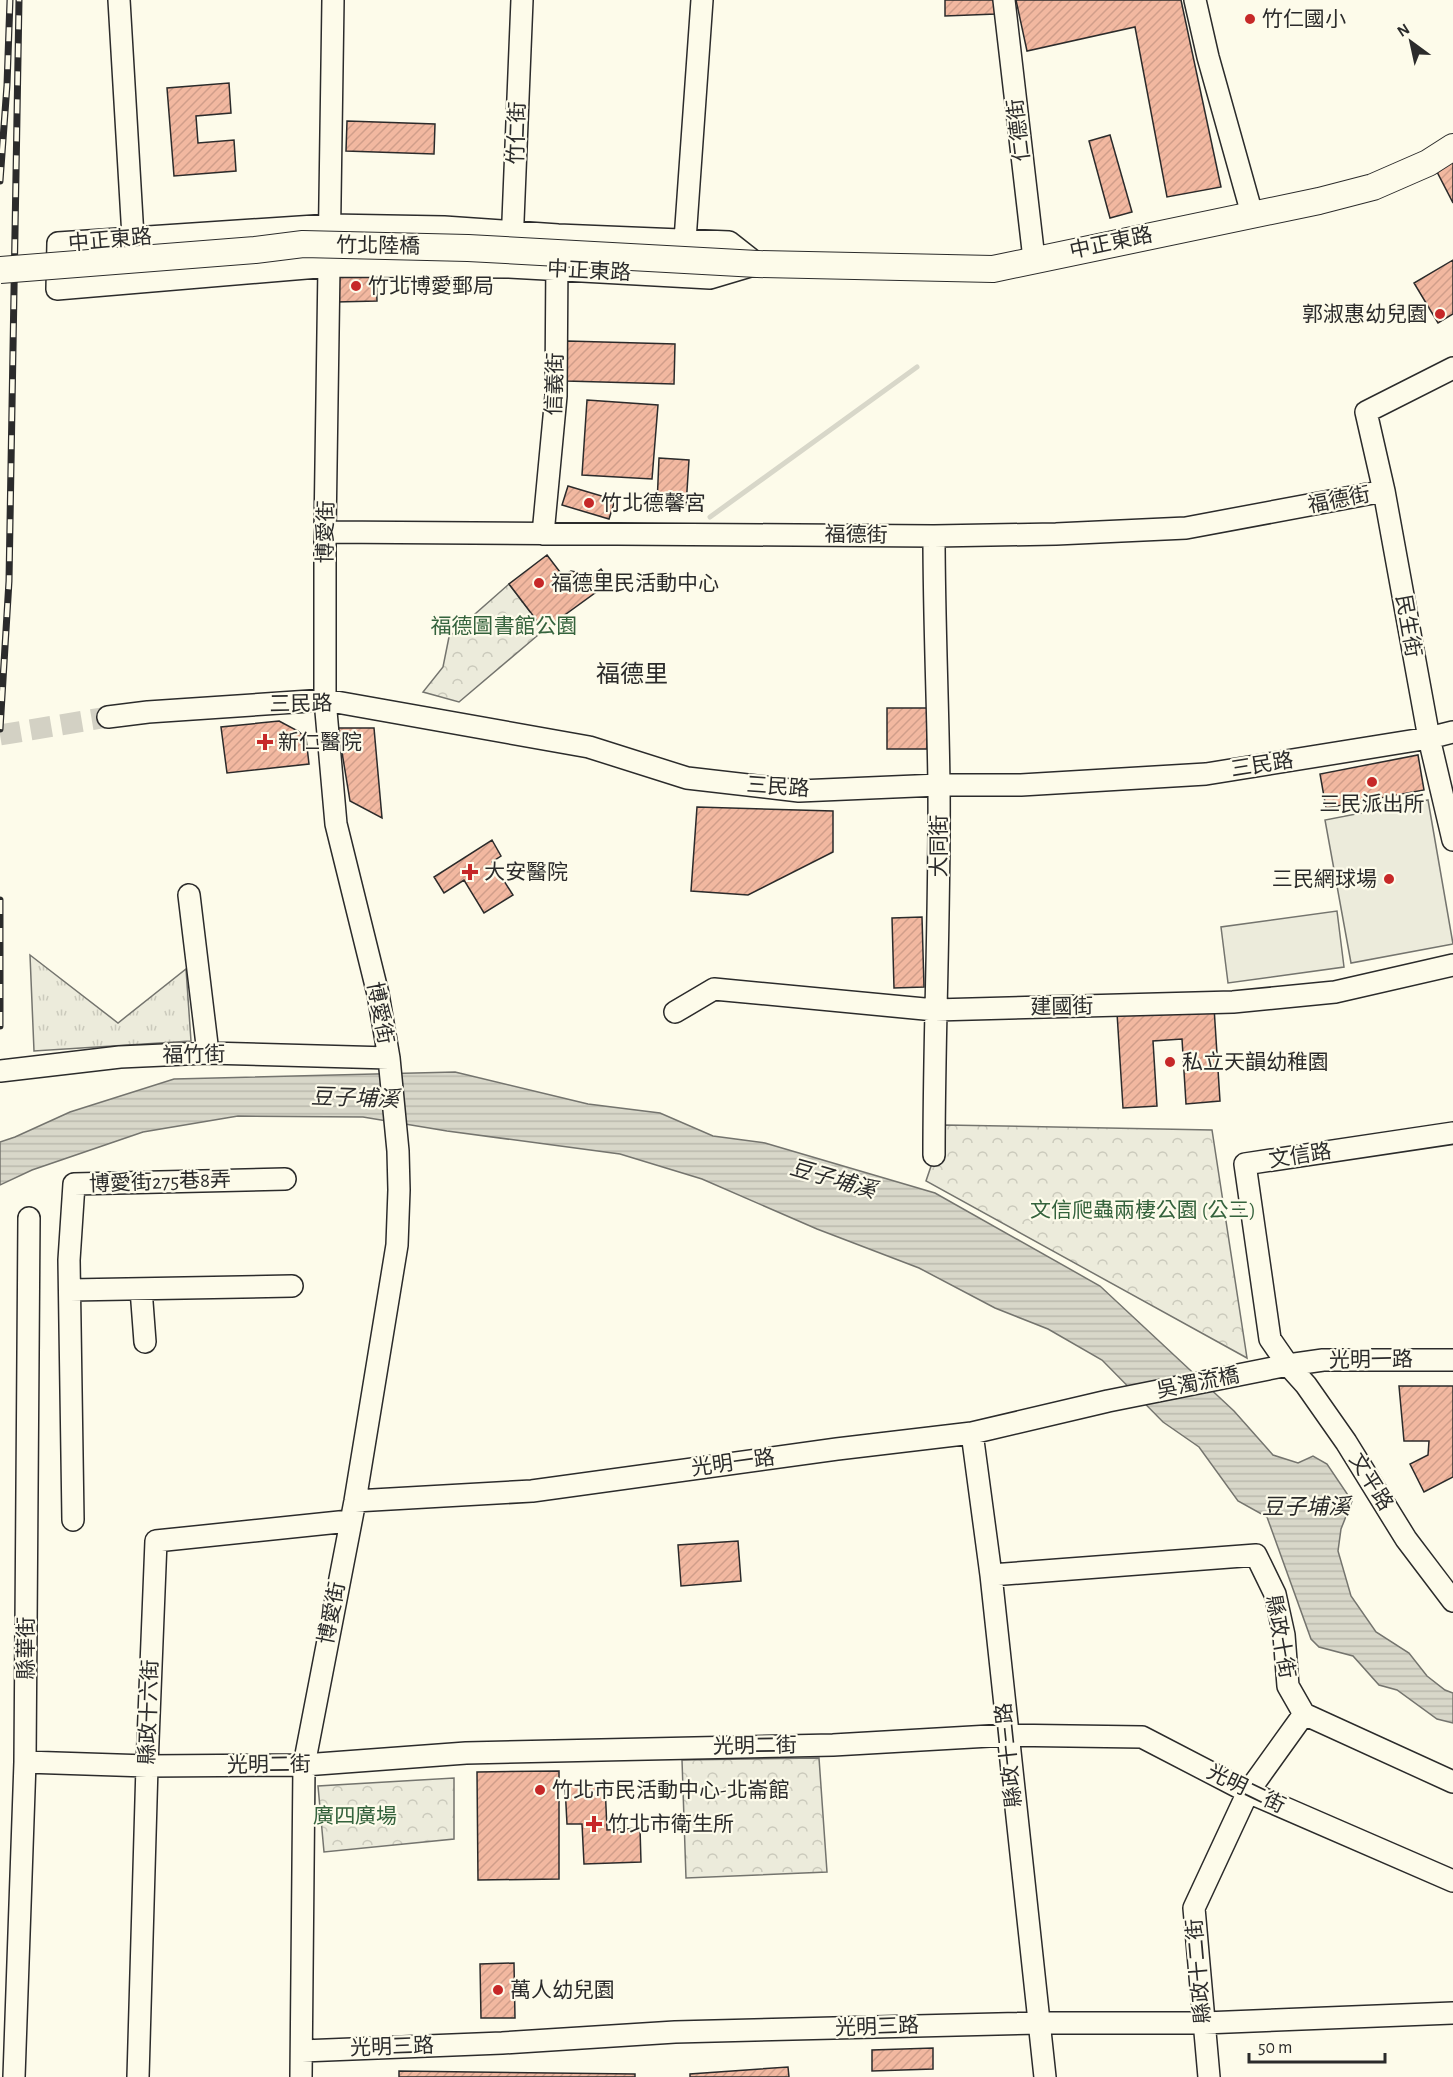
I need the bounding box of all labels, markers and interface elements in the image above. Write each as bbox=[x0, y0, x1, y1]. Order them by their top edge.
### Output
place label: 竹仁國小 bbox=[1262, 8, 1346, 30]
marker: 竹仁國小 bbox=[1243, 12, 1257, 26]
north arrow bbox=[1381, 12, 1441, 72]
text: N bbox=[1394, 21, 1412, 40]
street label: 仁德街 bbox=[1004, 97, 1033, 163]
street label: 竹仁街 bbox=[504, 101, 529, 165]
street label: 中正東路 bbox=[1068, 223, 1154, 262]
street label: 中正東路 bbox=[67, 225, 153, 254]
street label: 竹北陸橋 bbox=[336, 234, 420, 257]
street label: 中正東路 bbox=[547, 257, 632, 284]
place label: 竹北博愛郵局 bbox=[368, 275, 494, 297]
marker: 竹北博愛郵局 bbox=[349, 279, 363, 293]
place label: 郭淑惠幼兒園 bbox=[1302, 303, 1428, 325]
marker: 郭淑惠幼兒園 bbox=[1433, 307, 1447, 321]
street label: 信義街 bbox=[542, 352, 567, 416]
street label: 福德街 bbox=[1306, 483, 1372, 516]
place label: 竹北德馨宮 bbox=[601, 492, 706, 514]
marker: 竹北德馨宮 bbox=[582, 496, 596, 510]
street label: 博愛街 bbox=[314, 500, 337, 564]
street label: 福德街 bbox=[824, 523, 888, 546]
place label: 福德里民活動中心 bbox=[551, 572, 719, 594]
marker: 福德里民活動中心 bbox=[532, 576, 546, 590]
street label: 民生街 bbox=[1392, 593, 1425, 659]
park label: 福德圖書館公園 bbox=[431, 614, 578, 637]
district label: 福德里 bbox=[596, 661, 668, 687]
street label: 三民路 bbox=[269, 692, 333, 715]
place label: 新仁醫院 bbox=[278, 731, 362, 753]
marker: 新仁醫院 bbox=[256, 733, 274, 751]
street label: 三民路 bbox=[1229, 749, 1295, 780]
street label: 三民路 bbox=[746, 773, 810, 800]
marker: 三民派出所 bbox=[1365, 775, 1379, 789]
place label: 三民派出所 bbox=[1320, 793, 1425, 815]
street label: 大同街 bbox=[928, 815, 950, 878]
place label: 大安醫院 bbox=[484, 861, 568, 883]
marker: 大安醫院 bbox=[461, 863, 479, 881]
place label: 三民網球場 bbox=[1272, 868, 1377, 890]
marker: 三民網球場 bbox=[1382, 872, 1396, 886]
street label: 博愛街 bbox=[364, 980, 397, 1046]
street label: 建國街 bbox=[1030, 995, 1094, 1018]
street label: 福竹街 bbox=[162, 1043, 226, 1066]
place label: 私立天韻幼稚園 bbox=[1182, 1050, 1329, 1073]
marker: 私立天韻幼稚園 bbox=[1163, 1055, 1177, 1069]
water label: 豆子埔溪 bbox=[311, 1084, 402, 1111]
street label: 文信路 bbox=[1267, 1140, 1333, 1171]
water label: 豆子埔溪 bbox=[788, 1155, 881, 1203]
street label: 博愛街275巷8弄 bbox=[89, 1168, 231, 1195]
park label: 文信爬蟲兩棲公園 (公三) bbox=[1030, 1199, 1256, 1221]
street label: 光明一路 bbox=[1329, 1348, 1413, 1371]
street label: 吳濁流橋 bbox=[1155, 1364, 1241, 1401]
street label: 光明一路 bbox=[690, 1446, 776, 1479]
street label: 文平路 bbox=[1345, 1449, 1397, 1514]
water label: 豆子埔溪 bbox=[1262, 1495, 1353, 1518]
street label: 博愛街 bbox=[315, 1580, 348, 1646]
street label: 縣政十街 bbox=[1262, 1594, 1299, 1680]
street label: 縣華街 bbox=[15, 1617, 37, 1680]
street label: 縣政十六街 bbox=[136, 1659, 161, 1765]
street label: 縣政十三路 bbox=[992, 1702, 1025, 1808]
street label: 光明二街 bbox=[713, 1734, 797, 1757]
street label: 光明二街 bbox=[227, 1753, 311, 1776]
street label: 光明二街 bbox=[1204, 1760, 1289, 1817]
place label: 竹北市民活動中心-北崙館 bbox=[552, 1778, 789, 1801]
marker: 竹北市民活動中心-北崙館 bbox=[533, 1783, 547, 1797]
park label: 廣四廣場 bbox=[313, 1805, 397, 1827]
place label: 竹北市衛生所 bbox=[608, 1813, 734, 1835]
marker: 竹北市衛生所 bbox=[585, 1815, 603, 1833]
street label: 縣政十二街 bbox=[1183, 1918, 1214, 2024]
place label: 萬人幼兒園 bbox=[510, 1979, 615, 2001]
marker: 萬人幼兒園 bbox=[491, 1983, 505, 1997]
street label: 光明三路 bbox=[835, 2014, 919, 2039]
scale bar bbox=[1249, 2026, 1386, 2064]
street label: 光明三路 bbox=[350, 2034, 434, 2059]
text: 50 m bbox=[1258, 2039, 1292, 2057]

